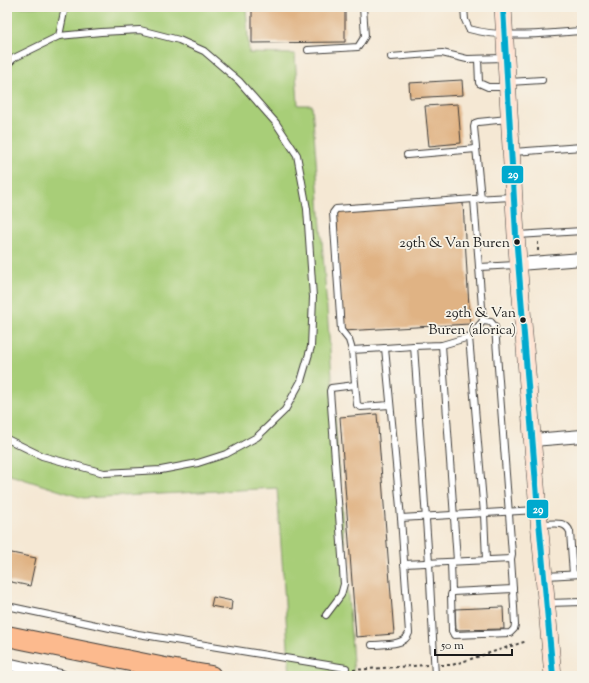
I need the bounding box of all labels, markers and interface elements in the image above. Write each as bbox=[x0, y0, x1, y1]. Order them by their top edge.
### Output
line badge: 29 bbox=[501, 165, 524, 184]
text: 29 bbox=[508, 167, 519, 183]
place label: 29th & Van Buren bbox=[399, 234, 510, 254]
marker: 29th & Van Buren bbox=[512, 237, 522, 247]
place label: 29th & Van Buren (alorica) bbox=[429, 304, 516, 341]
marker: 29th & Van Buren (alorica) bbox=[518, 315, 528, 325]
line badge: 29 bbox=[526, 499, 549, 519]
text: 29 bbox=[533, 502, 544, 518]
scale bar bbox=[435, 631, 512, 657]
text: 50 m bbox=[440, 637, 464, 655]

